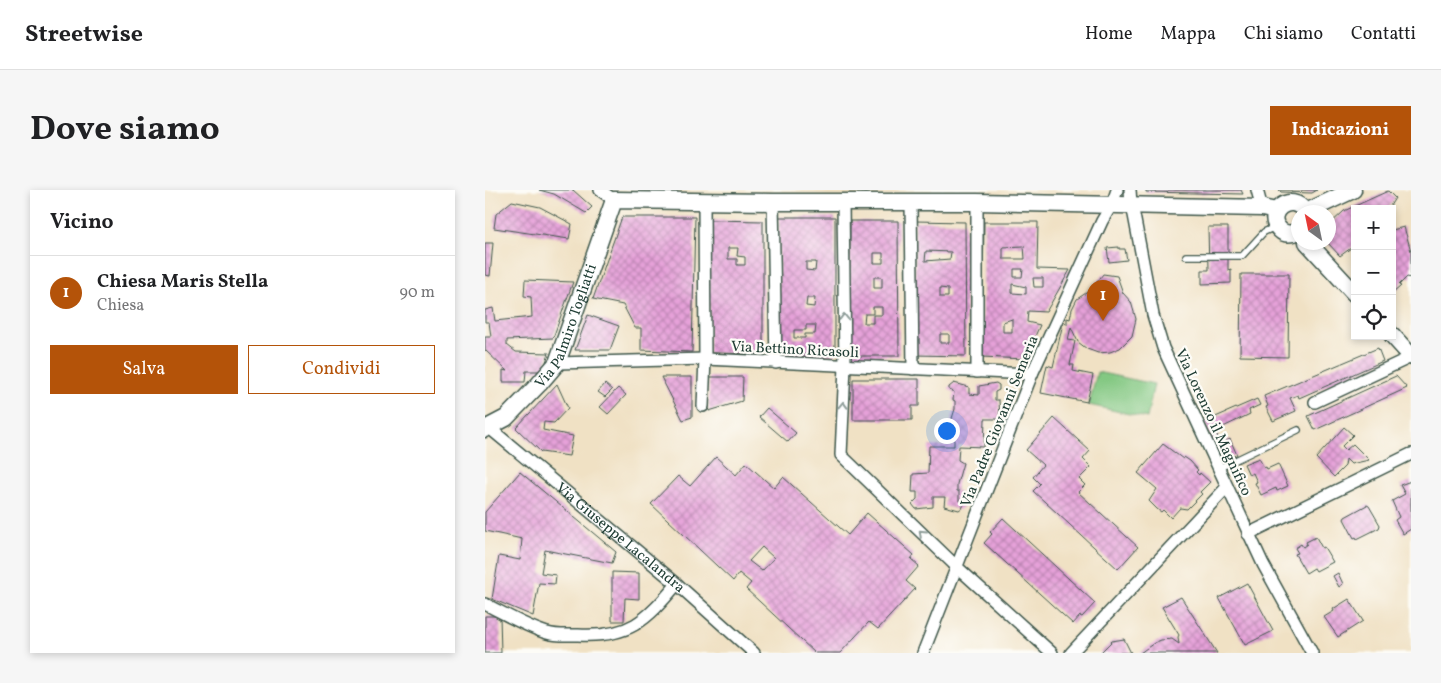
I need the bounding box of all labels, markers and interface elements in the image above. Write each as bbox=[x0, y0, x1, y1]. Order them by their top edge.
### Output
text: Streetwise bbox=[25, 18, 143, 52]
text: Home bbox=[1085, 22, 1133, 47]
text: Mappa bbox=[1161, 22, 1216, 47]
text: Chi siamo bbox=[1244, 22, 1323, 47]
text: Contatti bbox=[1351, 22, 1416, 47]
text: Dove siamo bbox=[30, 106, 220, 154]
button: Indicazioni bbox=[1270, 106, 1411, 155]
north arrow bbox=[1291, 205, 1336, 250]
map controls bbox=[1351, 205, 1396, 340]
button: + bbox=[1351, 205, 1396, 250]
text: Vicino bbox=[50, 208, 114, 237]
button: − bbox=[1351, 250, 1396, 295]
street label: Via Palmiro Togliatti bbox=[531, 261, 603, 394]
text: Chiesa Maris Stella bbox=[97, 269, 268, 295]
pin: 1 bbox=[1087, 280, 1119, 321]
text: 1 bbox=[63, 282, 69, 304]
text: 90 m bbox=[399, 282, 435, 304]
text: Chiesa bbox=[97, 295, 144, 317]
button: locate bbox=[1351, 295, 1396, 340]
one-way arrow bbox=[839, 313, 850, 321]
street label: Via Padre Giovanni Semeria bbox=[956, 332, 1045, 511]
street label: Via Bettino Ricasoli bbox=[730, 337, 859, 364]
button: Salva bbox=[50, 345, 238, 394]
button: Condividi bbox=[248, 345, 435, 394]
street label: Via Lorenzo il Magnifico bbox=[1169, 346, 1256, 500]
one-way arrow bbox=[837, 401, 848, 409]
your location bbox=[934, 418, 960, 444]
street label: Via Giuseppe Lacalandra bbox=[551, 478, 689, 598]
one-way arrow bbox=[919, 530, 928, 539]

